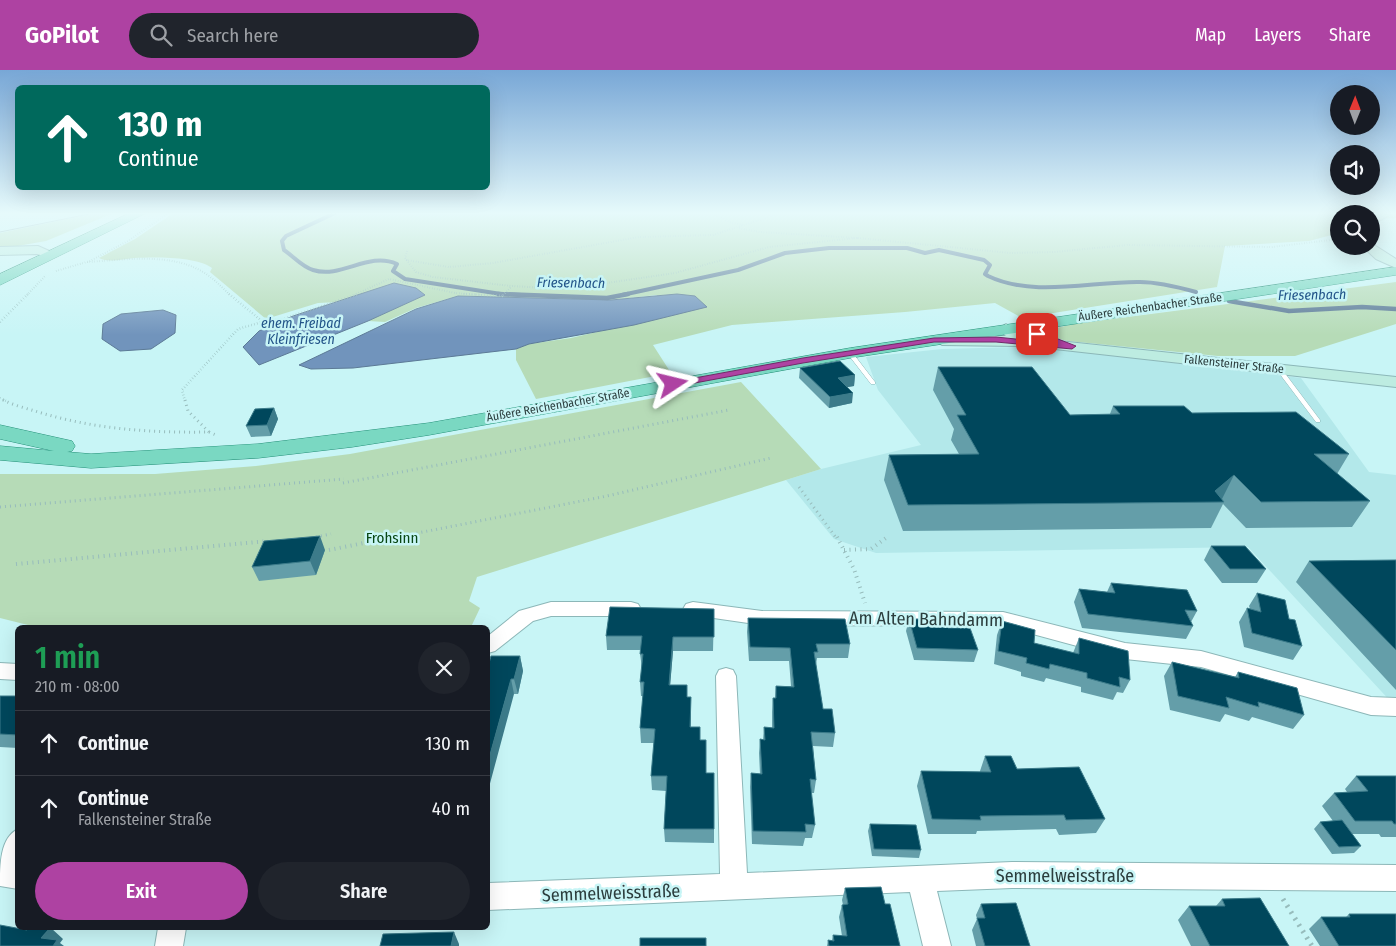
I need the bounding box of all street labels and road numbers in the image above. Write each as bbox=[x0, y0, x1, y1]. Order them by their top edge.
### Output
street label: Äußere Reichenbacher Straße bbox=[1077, 289, 1223, 324]
street label: Falkensteiner Straße bbox=[1183, 352, 1285, 376]
street label: Äußere Reichenbacher Straße bbox=[485, 385, 631, 424]
street label: Am Alten Bahndamm bbox=[849, 607, 1003, 631]
street label: Semmelweisstraße bbox=[996, 865, 1134, 887]
street label: Semmelweisstraße bbox=[541, 880, 681, 906]

